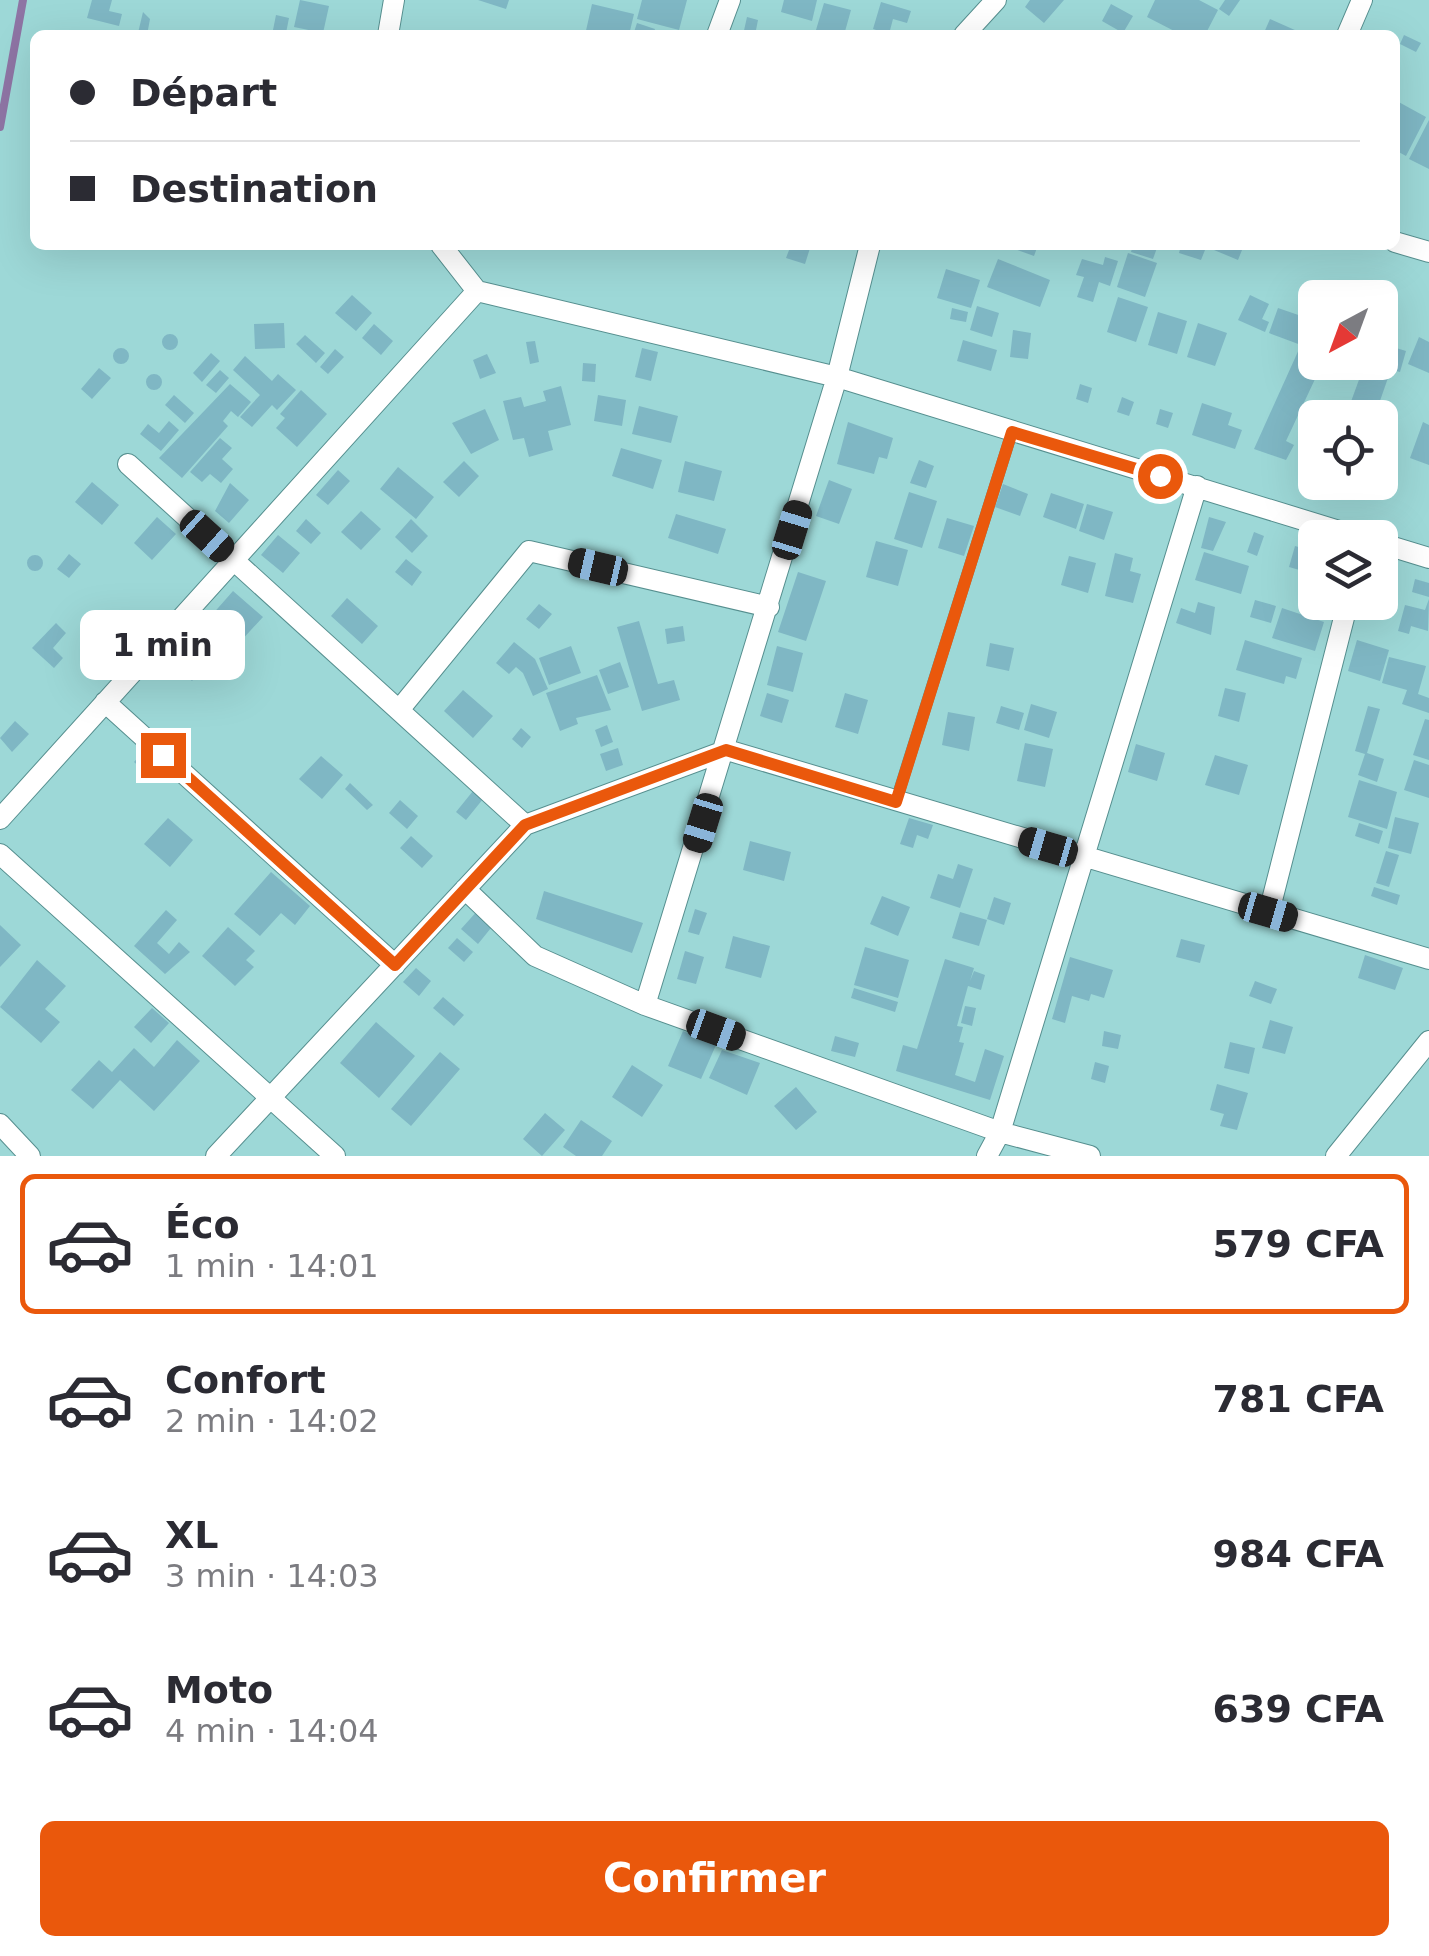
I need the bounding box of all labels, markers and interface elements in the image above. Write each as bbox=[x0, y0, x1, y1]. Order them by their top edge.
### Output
text: Départ bbox=[130, 71, 277, 115]
text: Destination bbox=[130, 167, 378, 211]
north arrow bbox=[1298, 280, 1398, 380]
map controls bbox=[1298, 280, 1398, 620]
button: locate bbox=[1298, 400, 1398, 500]
route start bbox=[1138, 454, 1183, 499]
car bbox=[769, 497, 815, 563]
car bbox=[175, 505, 239, 567]
button: layers bbox=[1298, 520, 1398, 620]
car bbox=[565, 546, 631, 588]
callout: 1 min bbox=[80, 610, 246, 680]
text: 1 min bbox=[112, 626, 213, 664]
route end bbox=[141, 733, 186, 778]
car bbox=[680, 790, 726, 856]
car bbox=[1015, 824, 1081, 870]
car bbox=[1235, 889, 1301, 935]
car bbox=[683, 1006, 749, 1054]
icon: car bbox=[45, 1199, 135, 1289]
text: Éco bbox=[165, 1203, 240, 1247]
text: 579 CFA bbox=[1213, 1222, 1384, 1266]
text: 1 min · 14:01 bbox=[165, 1247, 379, 1285]
icon: car bbox=[45, 1354, 135, 1444]
text: Confort bbox=[165, 1358, 326, 1402]
text: 781 CFA bbox=[1213, 1377, 1384, 1421]
text: 2 min · 14:02 bbox=[165, 1402, 379, 1440]
icon: car bbox=[45, 1509, 135, 1599]
text: XL bbox=[165, 1513, 219, 1557]
text: 984 CFA bbox=[1213, 1532, 1384, 1576]
text: 3 min · 14:03 bbox=[165, 1557, 379, 1595]
icon: car bbox=[45, 1664, 135, 1754]
text: Moto bbox=[165, 1668, 273, 1712]
text: 639 CFA bbox=[1213, 1687, 1384, 1731]
text: 4 min · 14:04 bbox=[165, 1712, 379, 1750]
button: Confirmer bbox=[40, 1821, 1389, 1936]

